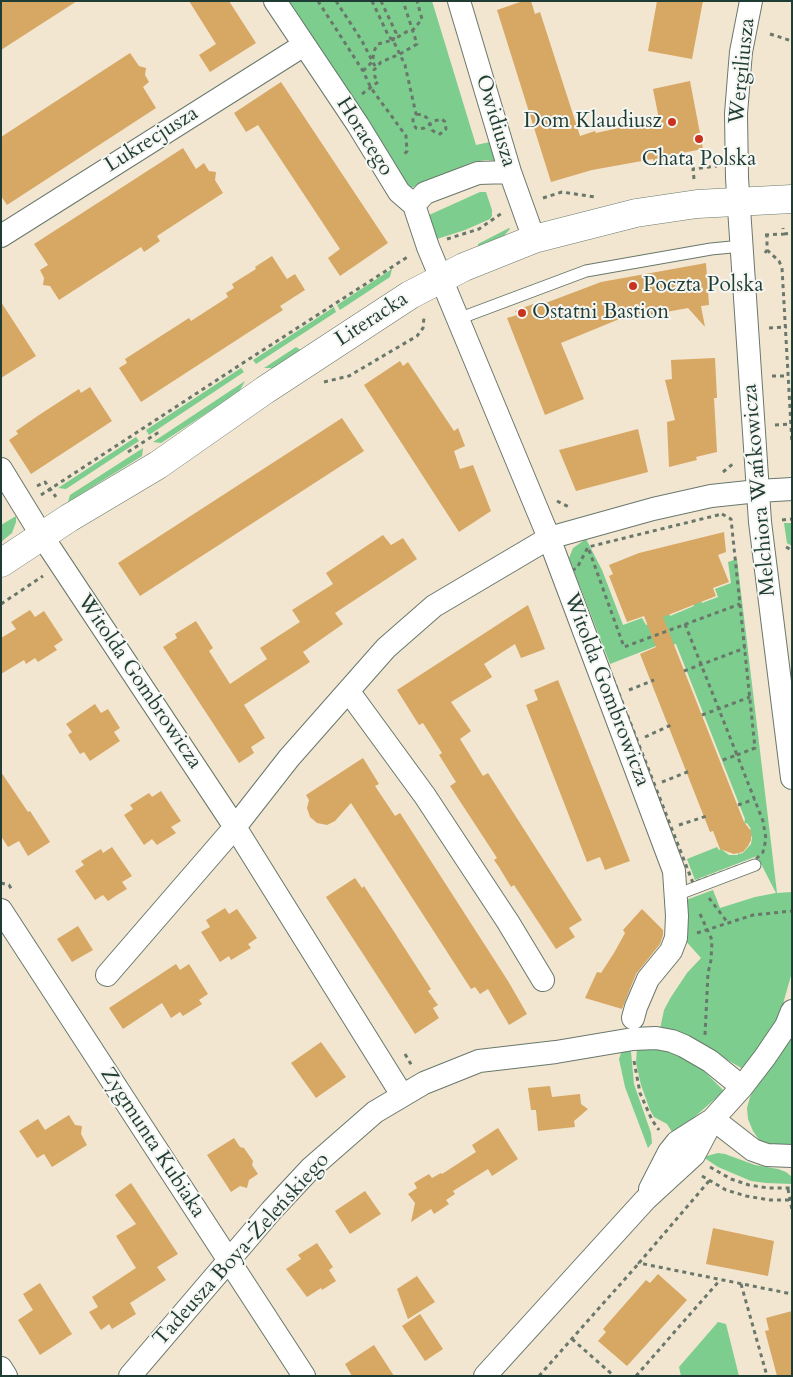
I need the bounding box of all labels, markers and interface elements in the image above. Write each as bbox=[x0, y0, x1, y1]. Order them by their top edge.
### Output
street label: Wergiliusza bbox=[725, 17, 761, 125]
street label: Owidiusza bbox=[469, 72, 521, 170]
street label: Horacego bbox=[330, 93, 398, 181]
street label: Lukrecjusza bbox=[101, 101, 203, 179]
place label: Dom Klaudiusz bbox=[524, 109, 662, 135]
marker: Dom Klaudiusz bbox=[666, 116, 678, 128]
marker: Chata Polska bbox=[693, 133, 705, 145]
place label: Chata Polska bbox=[642, 147, 756, 173]
place label: Poczta Polska bbox=[643, 273, 764, 299]
marker: Poczta Polska bbox=[627, 280, 639, 292]
street label: Literacka bbox=[331, 287, 413, 353]
place label: Ostatni Bastion bbox=[532, 300, 669, 326]
marker: Ostatni Bastion bbox=[516, 307, 528, 319]
street label: Melchiora Wańkowicza bbox=[738, 383, 782, 597]
street label: Witolda Gombrowicza bbox=[71, 590, 207, 774]
street label: Witolda Gombrowicza bbox=[557, 590, 655, 790]
street label: Zygmunta Kubiaka bbox=[94, 1063, 210, 1223]
street label: Tadeusza Boya-Żeleńskiego bbox=[149, 1148, 335, 1352]

